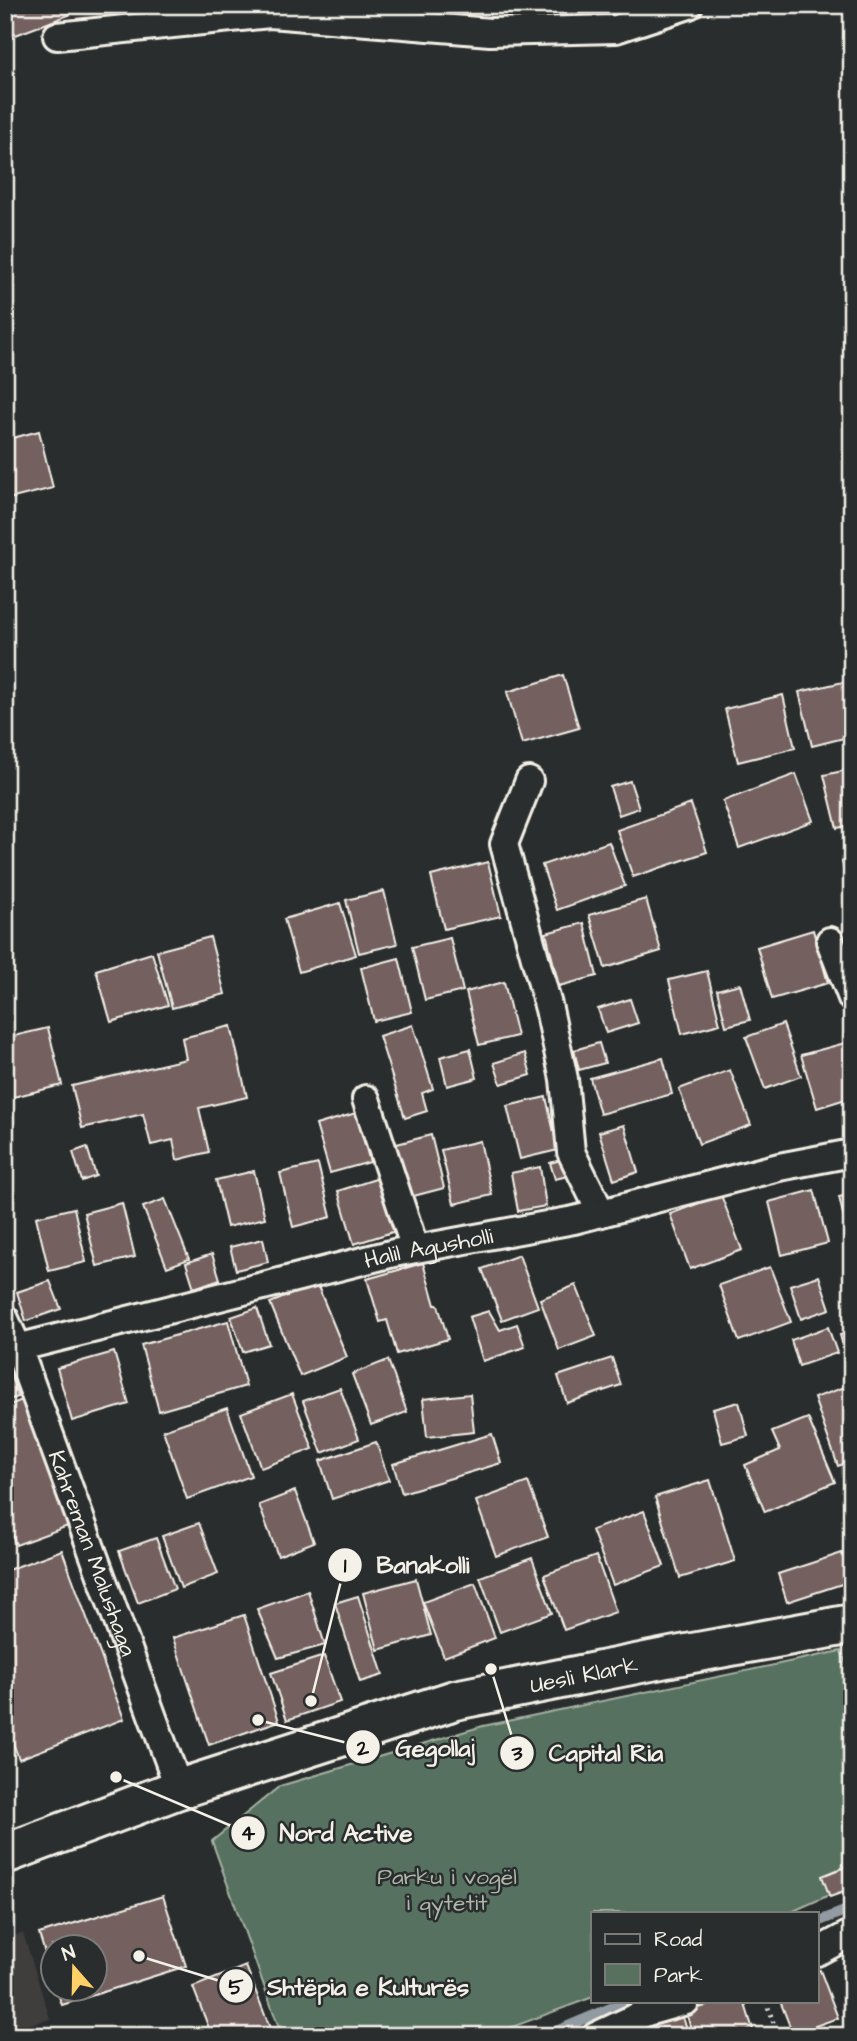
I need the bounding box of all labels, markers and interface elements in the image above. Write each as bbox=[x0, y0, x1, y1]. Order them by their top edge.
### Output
street label: Halil Agusholli bbox=[361, 1220, 496, 1277]
street label: Kahreman Malushaga bbox=[40, 1446, 144, 1661]
callout: Banakolli bbox=[328, 1543, 484, 1588]
text: Banakolli bbox=[377, 1549, 470, 1583]
text: 1 bbox=[344, 1551, 347, 1580]
street label: Uesli Klark bbox=[527, 1649, 641, 1702]
callout: Gegollaj bbox=[346, 1725, 488, 1770]
callout: Capital Ria bbox=[499, 1731, 677, 1776]
text: Gegollaj bbox=[395, 1732, 475, 1767]
text: 2 bbox=[356, 1734, 370, 1763]
text: Capital Ria bbox=[549, 1737, 664, 1771]
text: 3 bbox=[511, 1739, 523, 1768]
callout: Nord Active bbox=[231, 1811, 427, 1856]
text: Nord Active bbox=[279, 1817, 413, 1851]
text: 4 bbox=[241, 1819, 256, 1848]
park label: Parku i vogël i qytetit bbox=[377, 1861, 517, 1920]
legend bbox=[591, 1912, 818, 2002]
text: Road bbox=[654, 1925, 702, 1954]
north arrow bbox=[38, 1932, 108, 2002]
text: N bbox=[58, 1939, 79, 1968]
text: Park bbox=[654, 1961, 703, 1990]
callout: Shtëpia e Kulturës bbox=[218, 1964, 483, 2009]
text: Shtëpia e Kulturës bbox=[266, 1971, 469, 2005]
text: 5 bbox=[229, 1973, 245, 2002]

